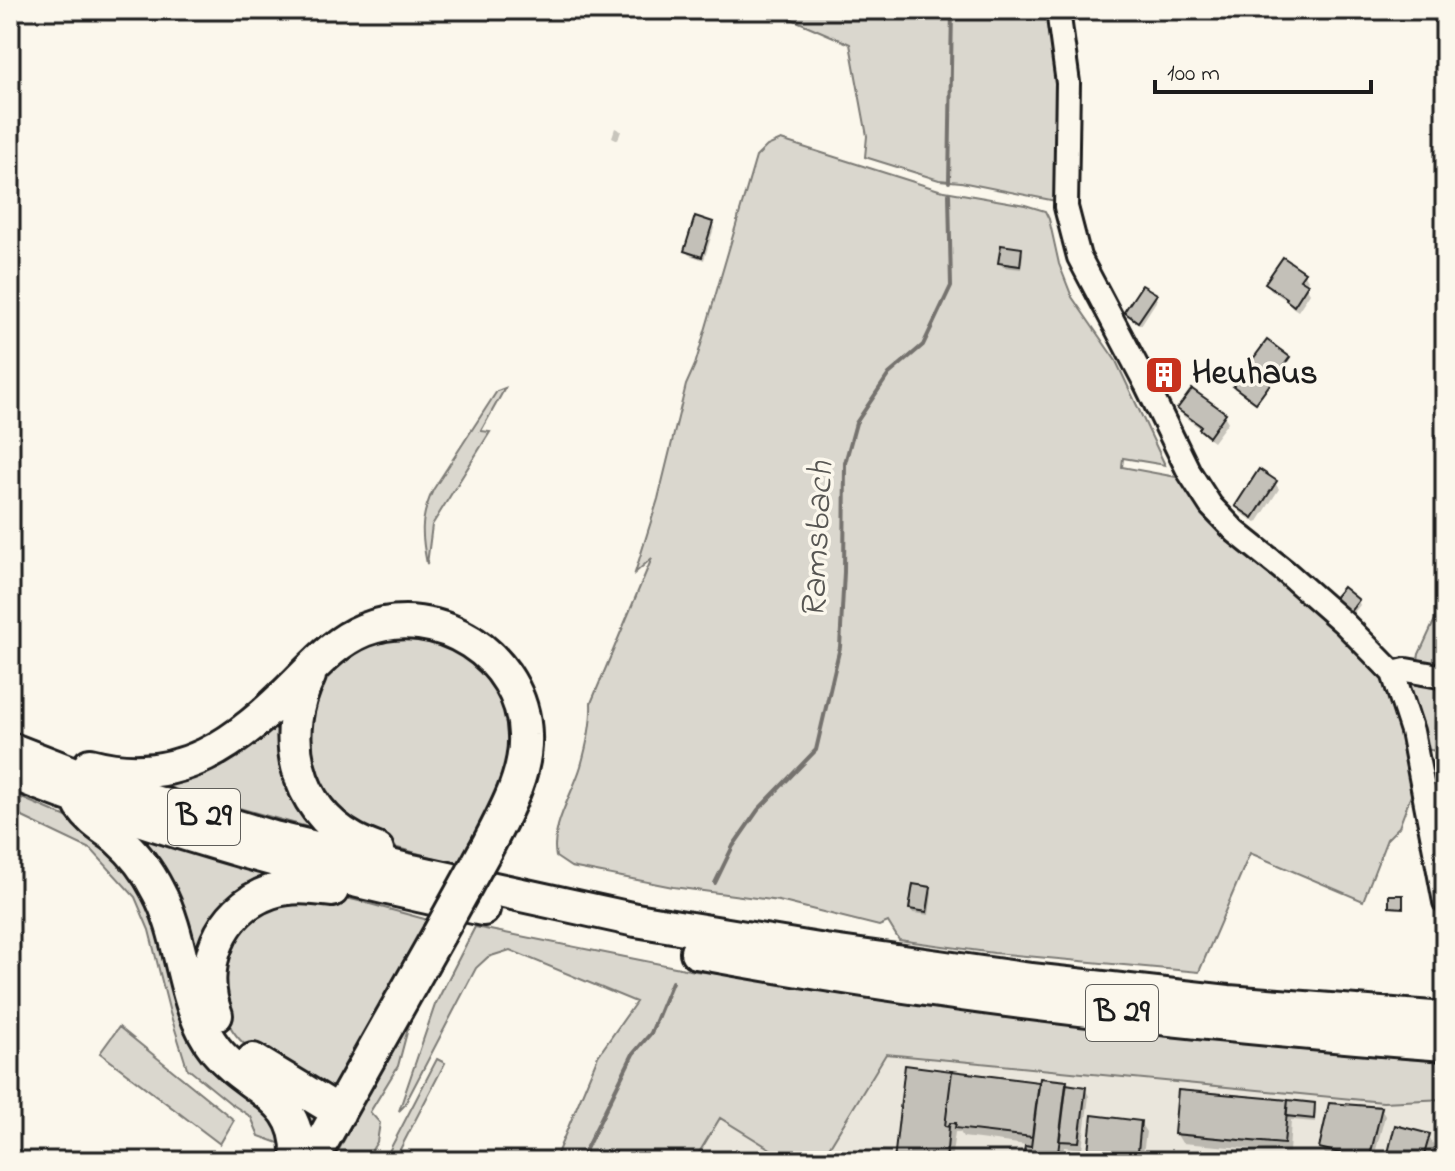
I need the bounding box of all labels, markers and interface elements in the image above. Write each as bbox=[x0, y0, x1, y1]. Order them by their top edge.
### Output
scale bar bbox=[1155, 44, 1371, 94]
text: 100 m bbox=[1167, 57, 1220, 92]
place label: Heuhaus bbox=[1192, 350, 1318, 400]
building icon: Heuhaus bbox=[1143, 354, 1185, 396]
water label: Ramsbach bbox=[788, 459, 850, 620]
road number: B 29 bbox=[168, 789, 240, 845]
road number: B 29 bbox=[1086, 985, 1158, 1041]

